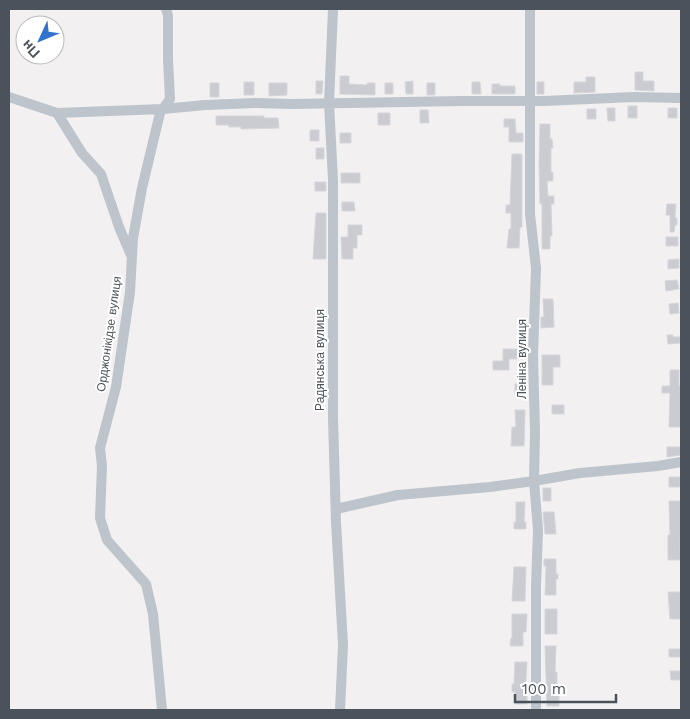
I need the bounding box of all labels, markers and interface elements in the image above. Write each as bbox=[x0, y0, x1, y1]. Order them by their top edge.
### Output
north arrow bbox=[15, 15, 65, 65]
text: Пн bbox=[18, 37, 43, 61]
street label: Орджонікідзе вулиця bbox=[94, 275, 124, 393]
street label: Радянська вулиця bbox=[313, 309, 327, 411]
street label: Леніна вулиця bbox=[515, 319, 529, 399]
scale bar bbox=[515, 672, 616, 704]
text: 100 m bbox=[522, 680, 566, 698]

